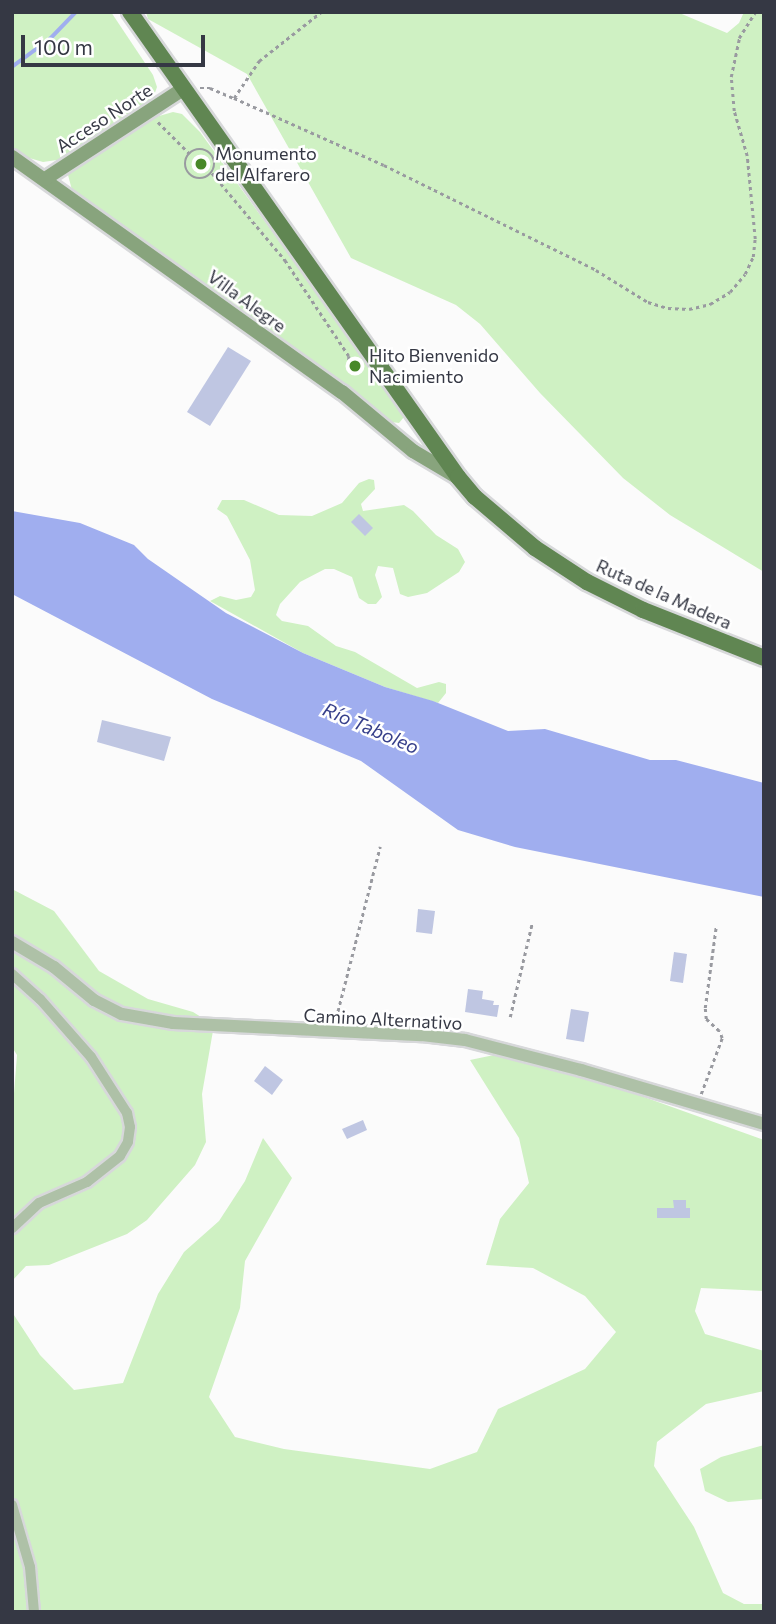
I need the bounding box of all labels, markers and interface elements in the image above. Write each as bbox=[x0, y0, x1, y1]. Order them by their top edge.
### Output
scale bar bbox=[24, 21, 208, 65]
text: 100 m bbox=[34, 34, 93, 59]
street label: Acceso Norte bbox=[52, 79, 156, 157]
place label: Monumento del Alfarero bbox=[215, 143, 317, 186]
marker: Monumento del Alfarero bbox=[193, 156, 209, 172]
street label: Villa Alegre bbox=[204, 265, 290, 337]
place label: Hito Bienvenido Nacimiento bbox=[369, 345, 499, 388]
marker: Hito Bienvenido Nacimiento bbox=[347, 358, 363, 374]
street label: Ruta de la Madera bbox=[593, 554, 735, 634]
water label: Río Taboleo bbox=[320, 698, 422, 758]
street label: Camino Alternativo bbox=[303, 1004, 463, 1034]

